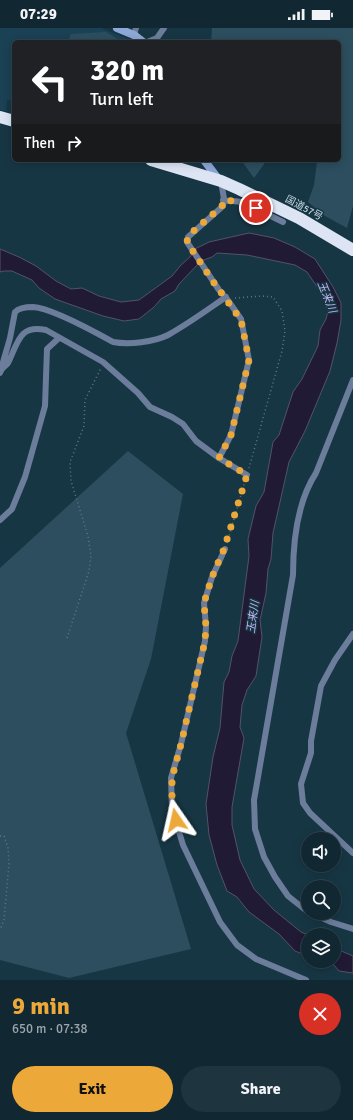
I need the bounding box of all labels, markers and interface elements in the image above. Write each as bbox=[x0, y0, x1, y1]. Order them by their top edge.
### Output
text: 07:29 bbox=[20, 5, 57, 23]
text: 320 m bbox=[90, 54, 164, 88]
icon: left bbox=[24, 56, 76, 108]
text: Turn left bbox=[90, 88, 153, 110]
icon: right bbox=[63, 132, 85, 154]
text: Then bbox=[24, 134, 55, 152]
pin bbox=[239, 191, 273, 225]
street label: 国道57号 bbox=[283, 193, 325, 223]
icon: arrive bbox=[245, 197, 267, 219]
water label: 玉来川 bbox=[315, 279, 340, 316]
water label: 玉来川 bbox=[244, 599, 262, 634]
position arrow bbox=[155, 799, 197, 841]
map controls bbox=[301, 832, 341, 968]
button: sound bbox=[301, 832, 341, 872]
button: search bbox=[301, 880, 341, 920]
button: layers bbox=[301, 928, 341, 968]
text: 9 min bbox=[12, 991, 70, 1021]
button: close bbox=[299, 993, 341, 1035]
text: 650 m · 07:38 bbox=[12, 1021, 88, 1037]
button: Exit bbox=[12, 1066, 173, 1112]
button: Share bbox=[181, 1066, 341, 1112]

